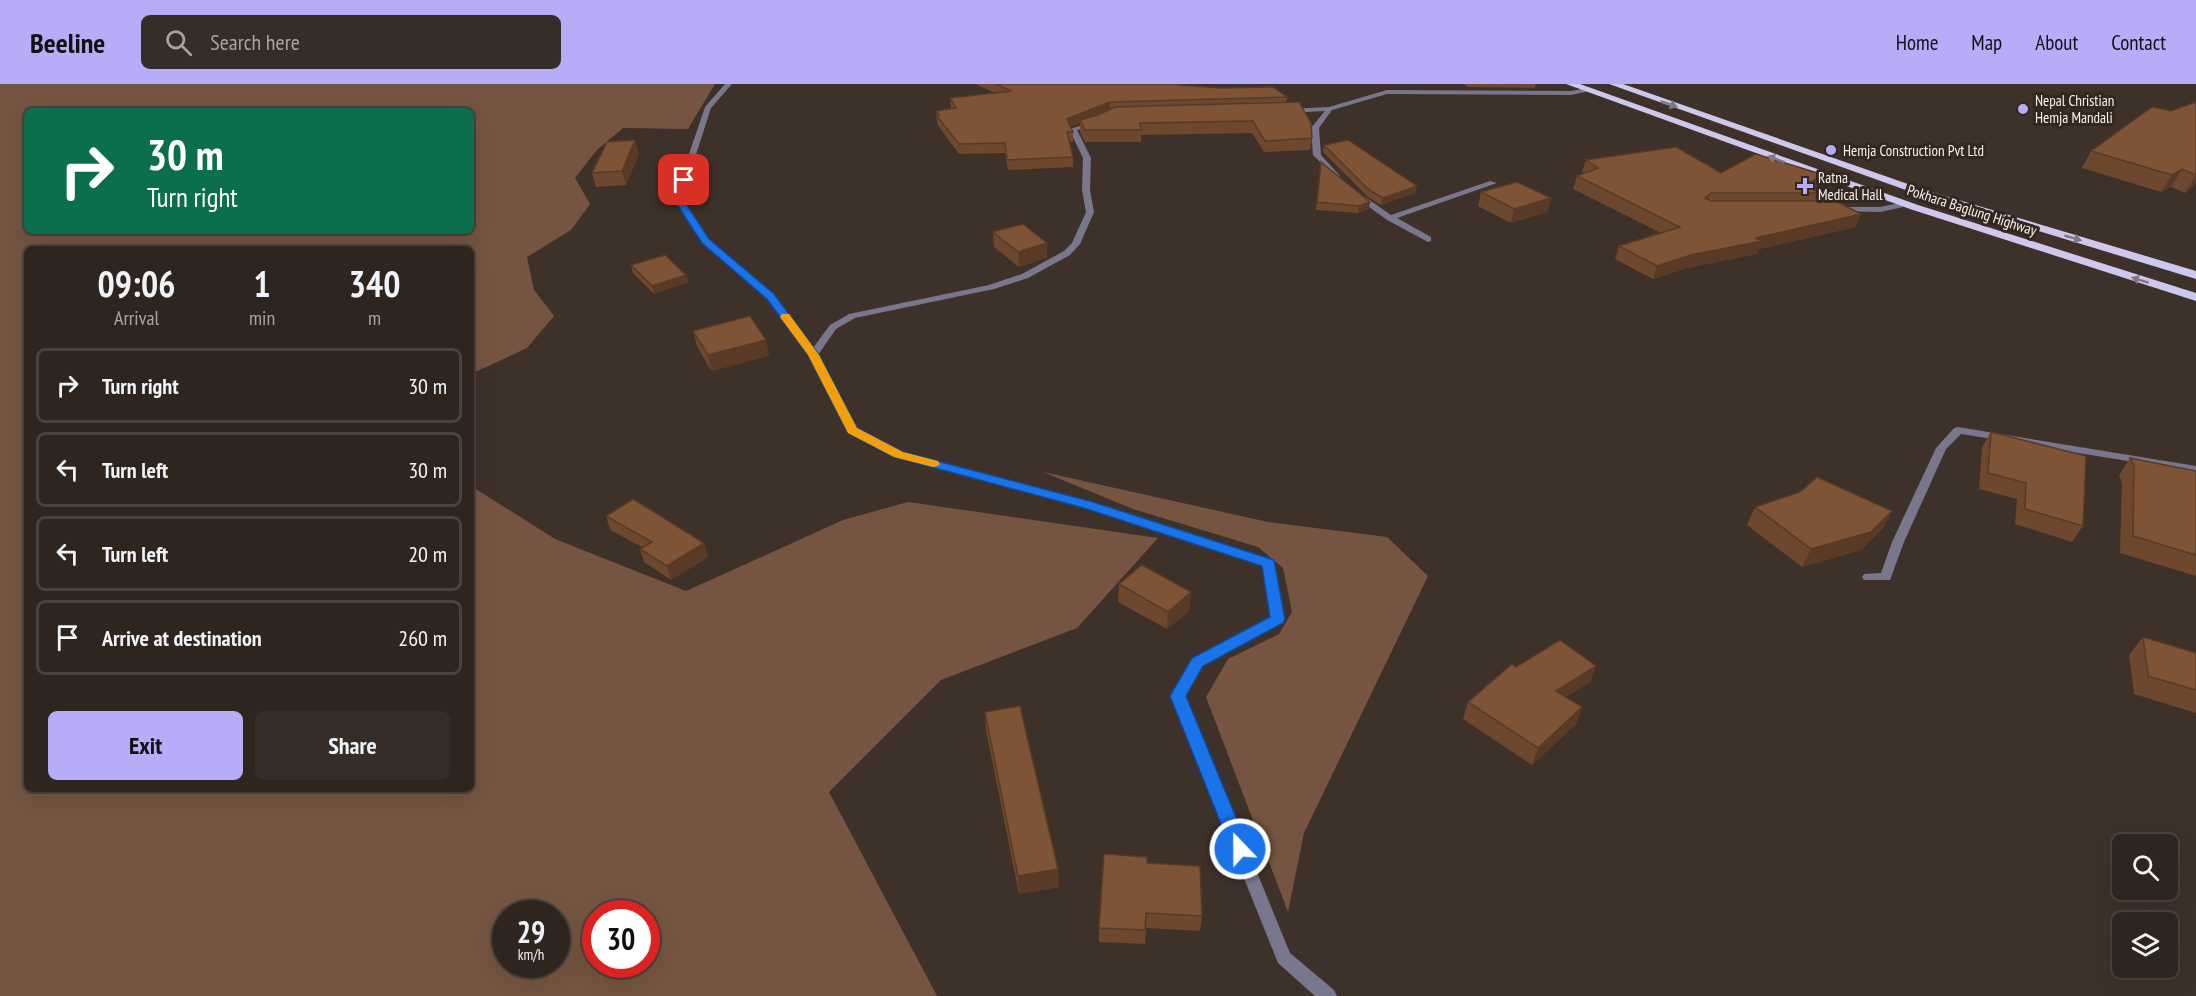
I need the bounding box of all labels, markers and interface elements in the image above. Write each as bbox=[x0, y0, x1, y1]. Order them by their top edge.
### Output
search box bbox=[141, 15, 561, 69]
text: Beeline bbox=[30, 24, 105, 61]
icon: search bbox=[162, 26, 195, 59]
text: Search here bbox=[210, 28, 300, 56]
text: Home bbox=[1896, 29, 1938, 56]
text: Map bbox=[1971, 29, 2002, 56]
text: About bbox=[2035, 29, 2078, 56]
text: Contact bbox=[2111, 29, 2166, 56]
place label: Nepal Christian Hemja Mandali bbox=[2035, 91, 2114, 127]
one-way arrow bbox=[1660, 99, 1678, 109]
marker: Nepal Christian Hemja Mandali bbox=[2016, 102, 2030, 116]
text: 30 m bbox=[147, 127, 224, 182]
icon: right bbox=[48, 132, 126, 210]
place label: Hemja Construction Pvt Ltd bbox=[1843, 141, 1984, 160]
marker: Hemja Construction Pvt Ltd bbox=[1824, 143, 1838, 157]
one-way arrow bbox=[1767, 153, 1785, 163]
pin bbox=[658, 154, 709, 205]
icon: arrive bbox=[667, 163, 700, 196]
place label: Ratna Medical Hall bbox=[1818, 168, 1883, 204]
marker: Ratna Medical Hall bbox=[1796, 177, 1814, 195]
text: Turn right bbox=[147, 180, 238, 214]
street label: Pokhara Baglung Highway bbox=[1905, 180, 2040, 240]
one-way arrow bbox=[2064, 234, 2082, 243]
text: 09:06 bbox=[98, 260, 175, 307]
text: 1 bbox=[253, 260, 271, 307]
text: 340 bbox=[349, 260, 400, 307]
one-way arrow bbox=[2131, 275, 2149, 284]
text: Arrival bbox=[114, 305, 159, 331]
text: min bbox=[249, 305, 275, 331]
text: m bbox=[368, 305, 381, 331]
icon: right bbox=[51, 369, 84, 402]
text: Turn right bbox=[102, 372, 179, 400]
text: 30 m bbox=[408, 372, 447, 400]
icon: left bbox=[51, 453, 84, 486]
text: Turn left bbox=[102, 456, 168, 484]
text: 30 m bbox=[408, 456, 447, 484]
icon: left bbox=[51, 537, 84, 570]
text: Turn left bbox=[102, 540, 168, 568]
text: 20 m bbox=[408, 540, 447, 568]
icon: arrive bbox=[51, 621, 84, 654]
text: Arrive at destination bbox=[102, 624, 262, 652]
text: 260 m bbox=[398, 624, 447, 652]
button: Exit bbox=[48, 711, 243, 780]
button: Share bbox=[255, 711, 450, 780]
position arrow bbox=[1208, 817, 1272, 881]
map controls bbox=[2112, 834, 2178, 978]
button: search bbox=[2112, 834, 2178, 900]
speed limit sign: 30 bbox=[582, 900, 660, 978]
text: 29 bbox=[517, 912, 545, 951]
button: layers bbox=[2112, 912, 2178, 978]
text: km/h bbox=[518, 945, 544, 964]

